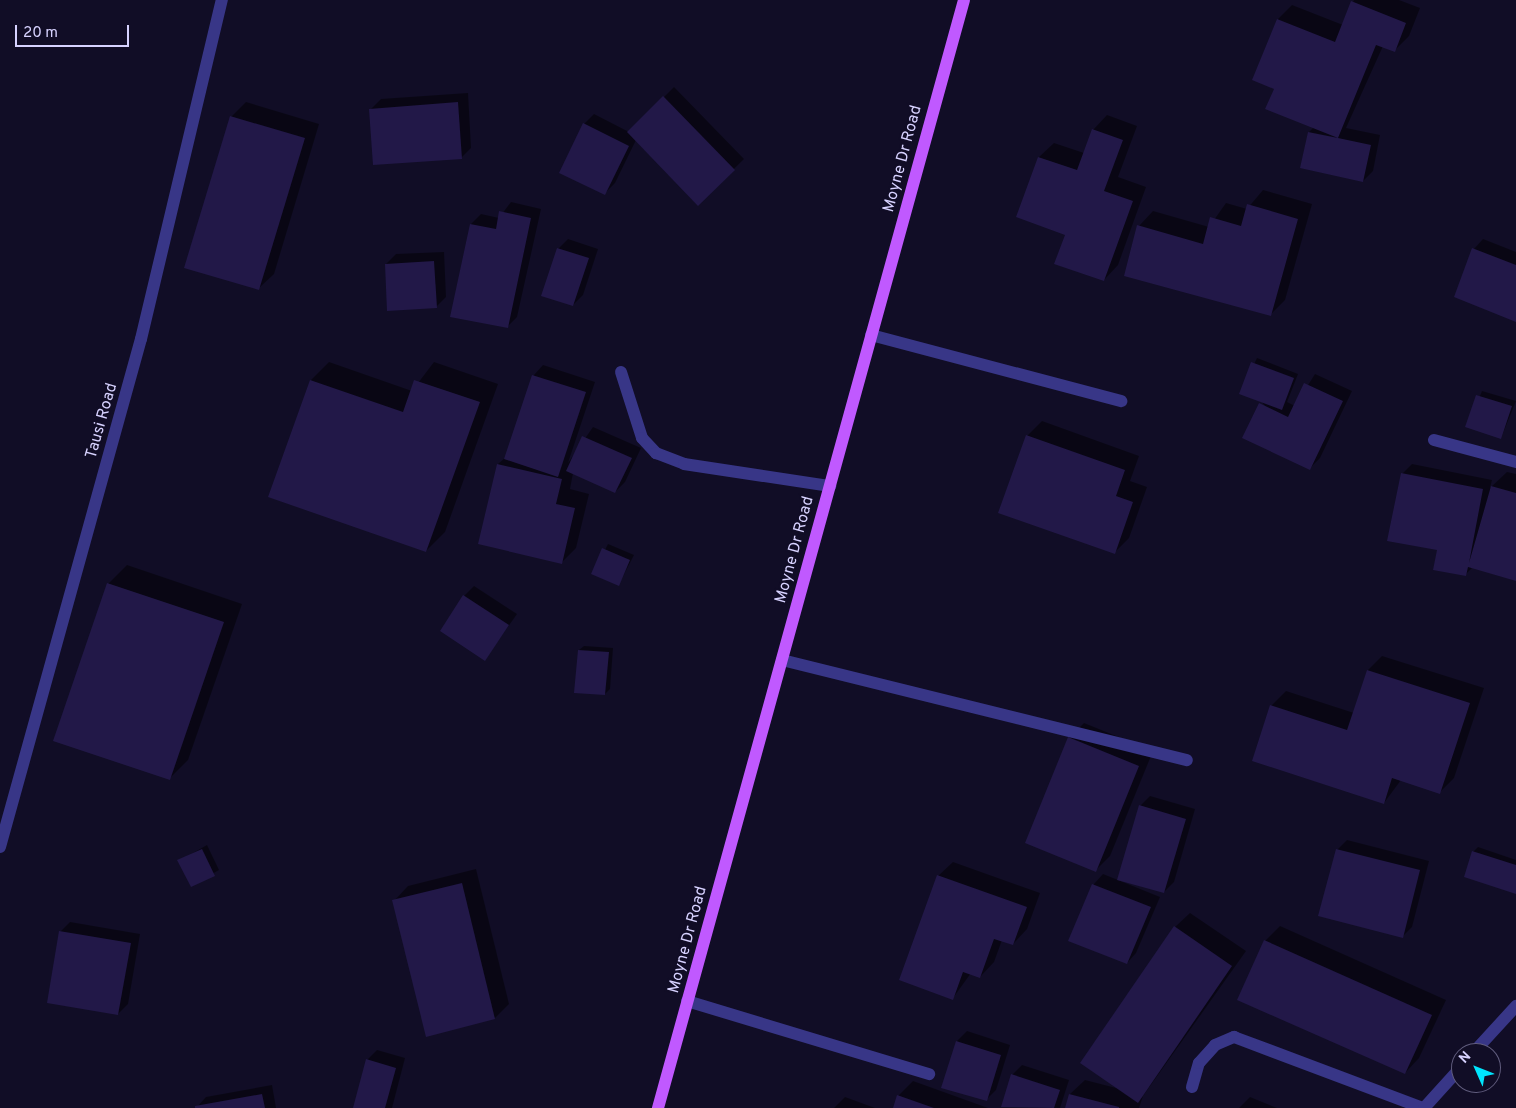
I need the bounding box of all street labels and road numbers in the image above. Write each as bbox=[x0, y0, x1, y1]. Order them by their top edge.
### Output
street label: Moyne Dr Road bbox=[879, 103, 927, 215]
street label: Tausi Road bbox=[82, 381, 122, 461]
street label: Moyne Dr Road bbox=[771, 494, 819, 606]
street label: Moyne Dr Road bbox=[664, 884, 712, 996]

